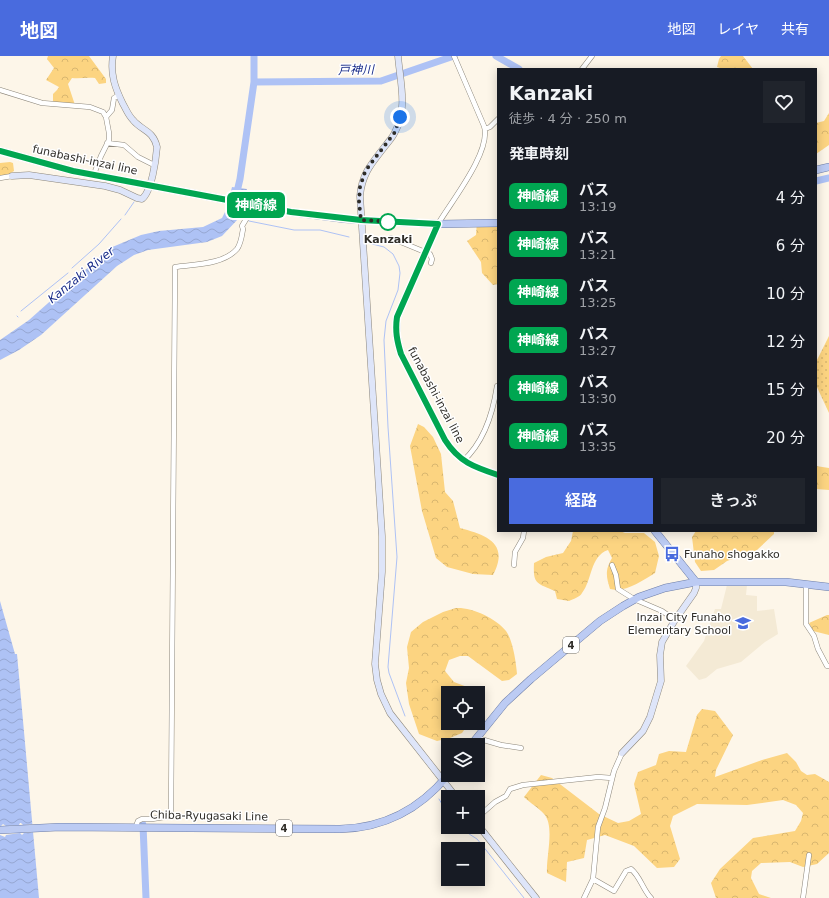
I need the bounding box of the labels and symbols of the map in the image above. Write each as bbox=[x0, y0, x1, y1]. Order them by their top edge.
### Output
water label: 戸神川 bbox=[338, 63, 376, 77]
your location bbox=[390, 107, 410, 127]
street label: funabashi-inzai line bbox=[31, 143, 139, 178]
line badge: 神崎線 bbox=[233, 192, 279, 218]
marker: Kanzaki bbox=[379, 213, 397, 231]
place label: Kanzaki bbox=[364, 233, 412, 246]
water label: Kanzaki River bbox=[45, 243, 118, 306]
street label: funabashi-inzai line bbox=[405, 345, 467, 445]
bus stop icon: Funaho shogakko bbox=[663, 545, 681, 563]
place label: Funaho shogakko bbox=[684, 548, 780, 561]
place label: Inzai City Funaho Elementary School bbox=[628, 611, 731, 637]
school or university icon: Inzai City Funaho Elementary School bbox=[734, 614, 752, 632]
road number: 4 bbox=[563, 637, 579, 653]
street label: Chiba-Ryugasaki Line bbox=[150, 808, 268, 824]
road number: 4 bbox=[276, 820, 292, 836]

